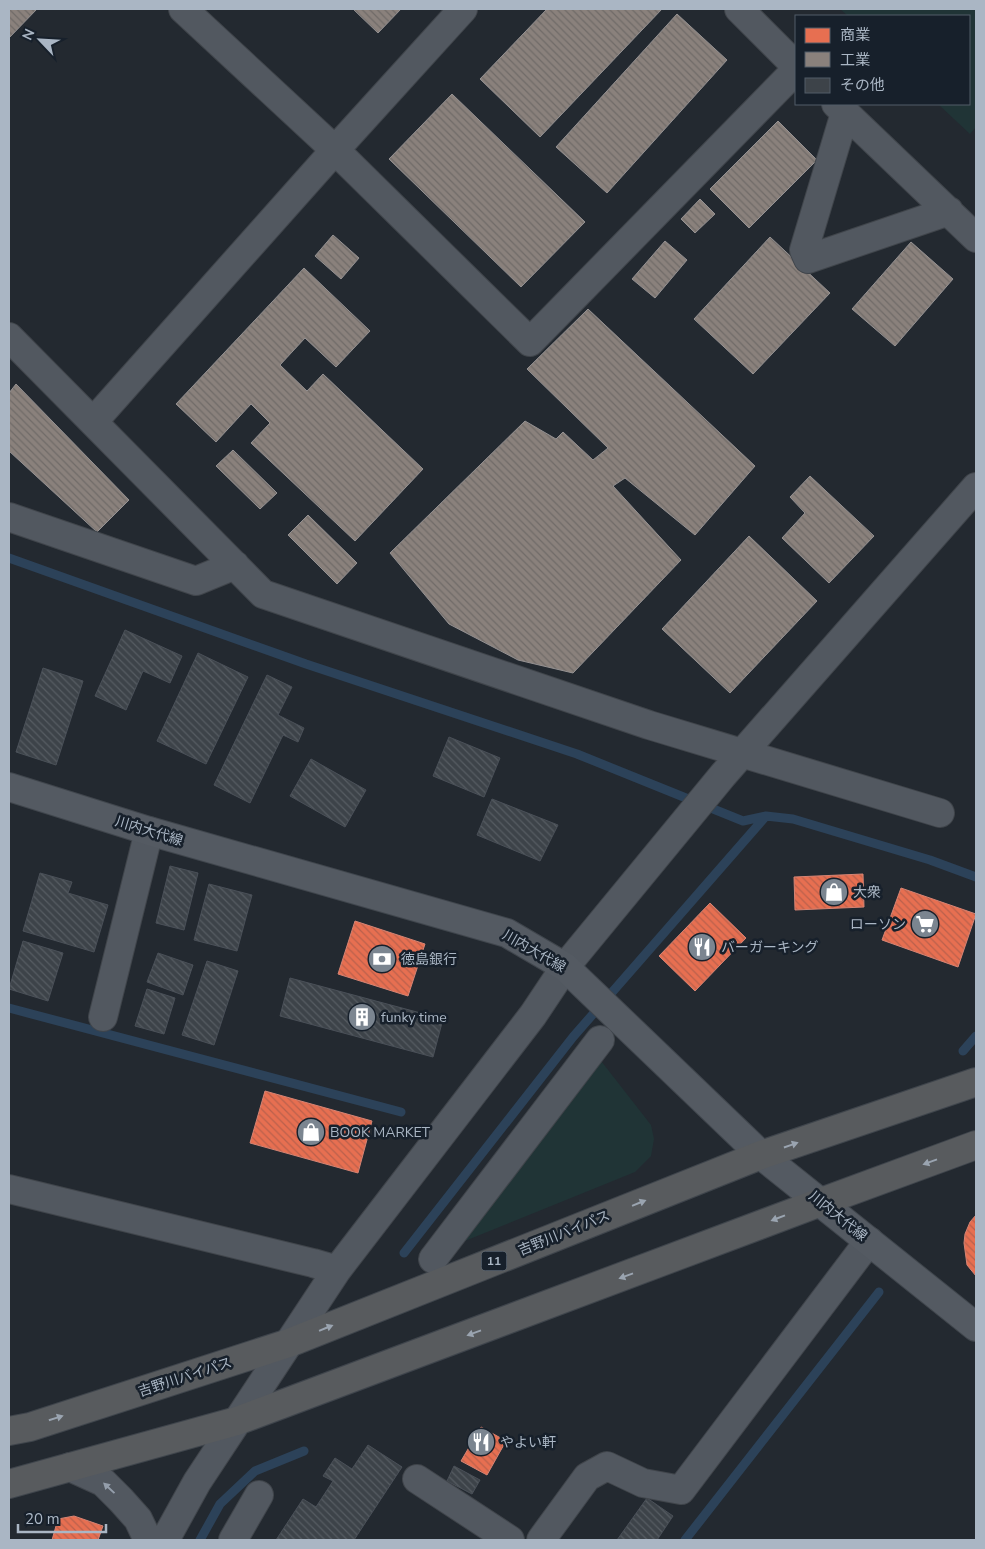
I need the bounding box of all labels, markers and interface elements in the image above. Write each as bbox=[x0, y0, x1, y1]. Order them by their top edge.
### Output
north arrow bbox=[15, 15, 65, 65]
legend bbox=[795, 15, 970, 105]
text: 商業 bbox=[840, 25, 870, 45]
text: N bbox=[18, 26, 39, 43]
text: 工業 bbox=[840, 50, 870, 70]
text: その他 bbox=[840, 75, 885, 95]
street label: 川内大代線 bbox=[113, 812, 185, 850]
shop icon: 大衆 bbox=[819, 877, 849, 907]
place label: 大衆 bbox=[853, 883, 881, 902]
supermarket icon: ローソン bbox=[910, 909, 940, 939]
place label: ローソン bbox=[850, 915, 906, 934]
street label: 川内大代線 bbox=[499, 925, 569, 977]
restaurant icon: バーガーキング bbox=[687, 932, 717, 962]
place label: バーガーキング bbox=[721, 938, 819, 957]
bank icon: 徳島銀行 bbox=[367, 944, 397, 974]
place label: 徳島銀行 bbox=[401, 950, 457, 969]
building icon: funky time bbox=[347, 1002, 377, 1032]
place label: funky time bbox=[381, 1008, 447, 1027]
shop icon: BOOK MARKET bbox=[296, 1117, 326, 1147]
place label: BOOK MARKET bbox=[330, 1123, 431, 1142]
one-way arrow bbox=[784, 1140, 799, 1148]
one-way arrow bbox=[923, 1159, 938, 1166]
street label: 川内大代線 bbox=[805, 1187, 871, 1245]
one-way arrow bbox=[632, 1199, 647, 1206]
street label: 吉野川バイパス bbox=[515, 1206, 613, 1260]
one-way arrow bbox=[771, 1215, 785, 1223]
road number: 11 bbox=[482, 1252, 506, 1270]
one-way arrow bbox=[618, 1272, 633, 1280]
one-way arrow bbox=[319, 1324, 334, 1332]
one-way arrow bbox=[466, 1329, 481, 1337]
street label: 吉野川バイパス bbox=[136, 1353, 234, 1401]
one-way arrow bbox=[48, 1414, 63, 1422]
restaurant icon: やよい軒 bbox=[466, 1427, 496, 1457]
place label: やよい軒 bbox=[500, 1433, 556, 1452]
one-way arrow bbox=[103, 1482, 115, 1494]
scale bar bbox=[18, 1502, 105, 1534]
text: 20 m bbox=[25, 1509, 60, 1529]

